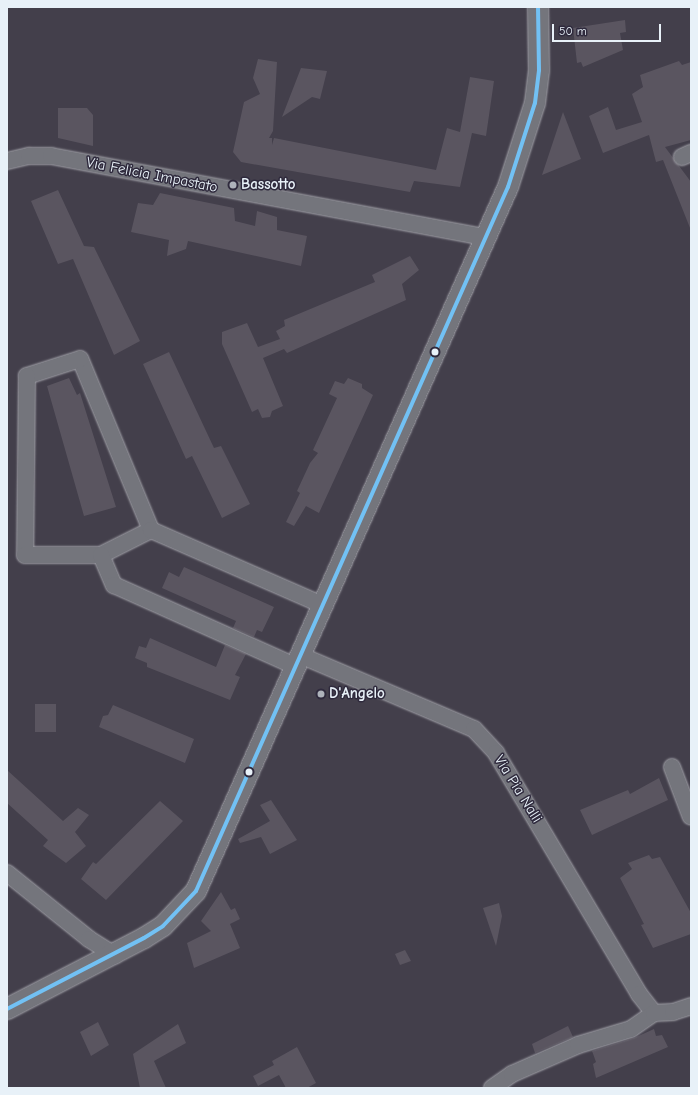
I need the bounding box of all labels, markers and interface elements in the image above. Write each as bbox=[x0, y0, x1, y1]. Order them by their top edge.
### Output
scale bar bbox=[554, 16, 663, 42]
text: 50 m bbox=[559, 24, 587, 38]
street label: Via Felicia Impastato bbox=[85, 153, 219, 197]
place label: Bassotto bbox=[241, 176, 295, 194]
marker: Bassotto bbox=[228, 180, 238, 190]
unlabelled marker bbox=[430, 347, 440, 357]
place label: D'Angelo bbox=[329, 685, 385, 703]
marker: D'Angelo bbox=[316, 689, 326, 699]
street label: Via Pia Nalli bbox=[490, 752, 546, 826]
unlabelled marker bbox=[244, 767, 254, 777]

